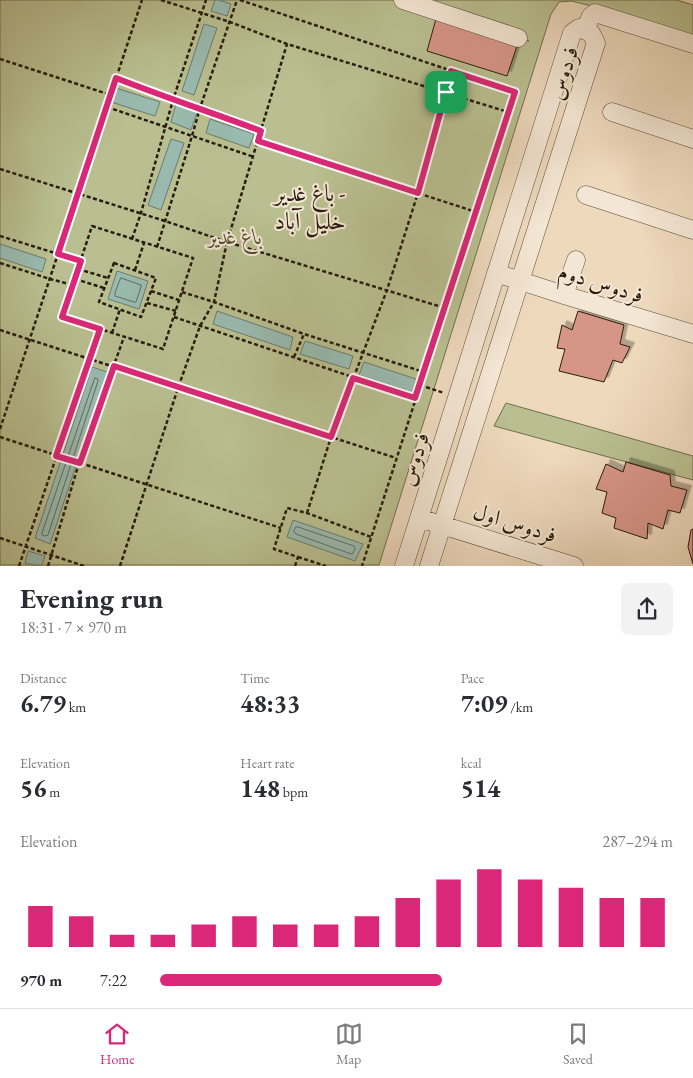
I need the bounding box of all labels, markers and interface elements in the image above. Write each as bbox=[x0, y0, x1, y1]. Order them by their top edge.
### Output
street label: فردوس bbox=[541, 43, 585, 103]
pin bbox=[425, 71, 467, 113]
icon: arrive bbox=[432, 78, 460, 106]
district label: باغ غدیر - خلیل آباد bbox=[271, 177, 346, 238]
park label: باغ غدیر bbox=[206, 222, 262, 255]
street label: فردوس دوم bbox=[553, 256, 647, 314]
street label: فردوس bbox=[392, 429, 436, 489]
street label: فردوس اول bbox=[470, 497, 560, 549]
text: Evening run bbox=[20, 580, 163, 616]
button: share bbox=[621, 583, 673, 635]
text: 18:31 · 7 × 970 m bbox=[20, 617, 127, 638]
text: Distance bbox=[20, 669, 67, 687]
text: Time bbox=[240, 669, 270, 687]
text: Pace bbox=[461, 669, 484, 687]
text: 6.79 bbox=[20, 687, 66, 719]
text: 48:33 bbox=[240, 687, 300, 719]
text: 7:09 bbox=[461, 687, 507, 719]
text: km bbox=[66, 698, 86, 716]
text: /km bbox=[507, 698, 533, 716]
text: Elevation bbox=[20, 754, 70, 772]
text: Heart rate bbox=[240, 754, 295, 772]
text: kcal bbox=[461, 754, 482, 772]
text: 56 bbox=[20, 772, 46, 804]
text: 148 bbox=[240, 772, 280, 804]
text: 514 bbox=[461, 772, 500, 804]
text: m bbox=[46, 783, 60, 801]
text: bpm bbox=[280, 783, 308, 801]
text: Elevation bbox=[20, 831, 78, 852]
text: 287–294 m bbox=[602, 831, 673, 852]
text: 970 m bbox=[20, 970, 62, 991]
text: 7:22 bbox=[100, 970, 127, 991]
tab: Home bbox=[100, 1020, 135, 1068]
tab: Map bbox=[335, 1020, 363, 1068]
tab: Saved bbox=[563, 1020, 593, 1068]

